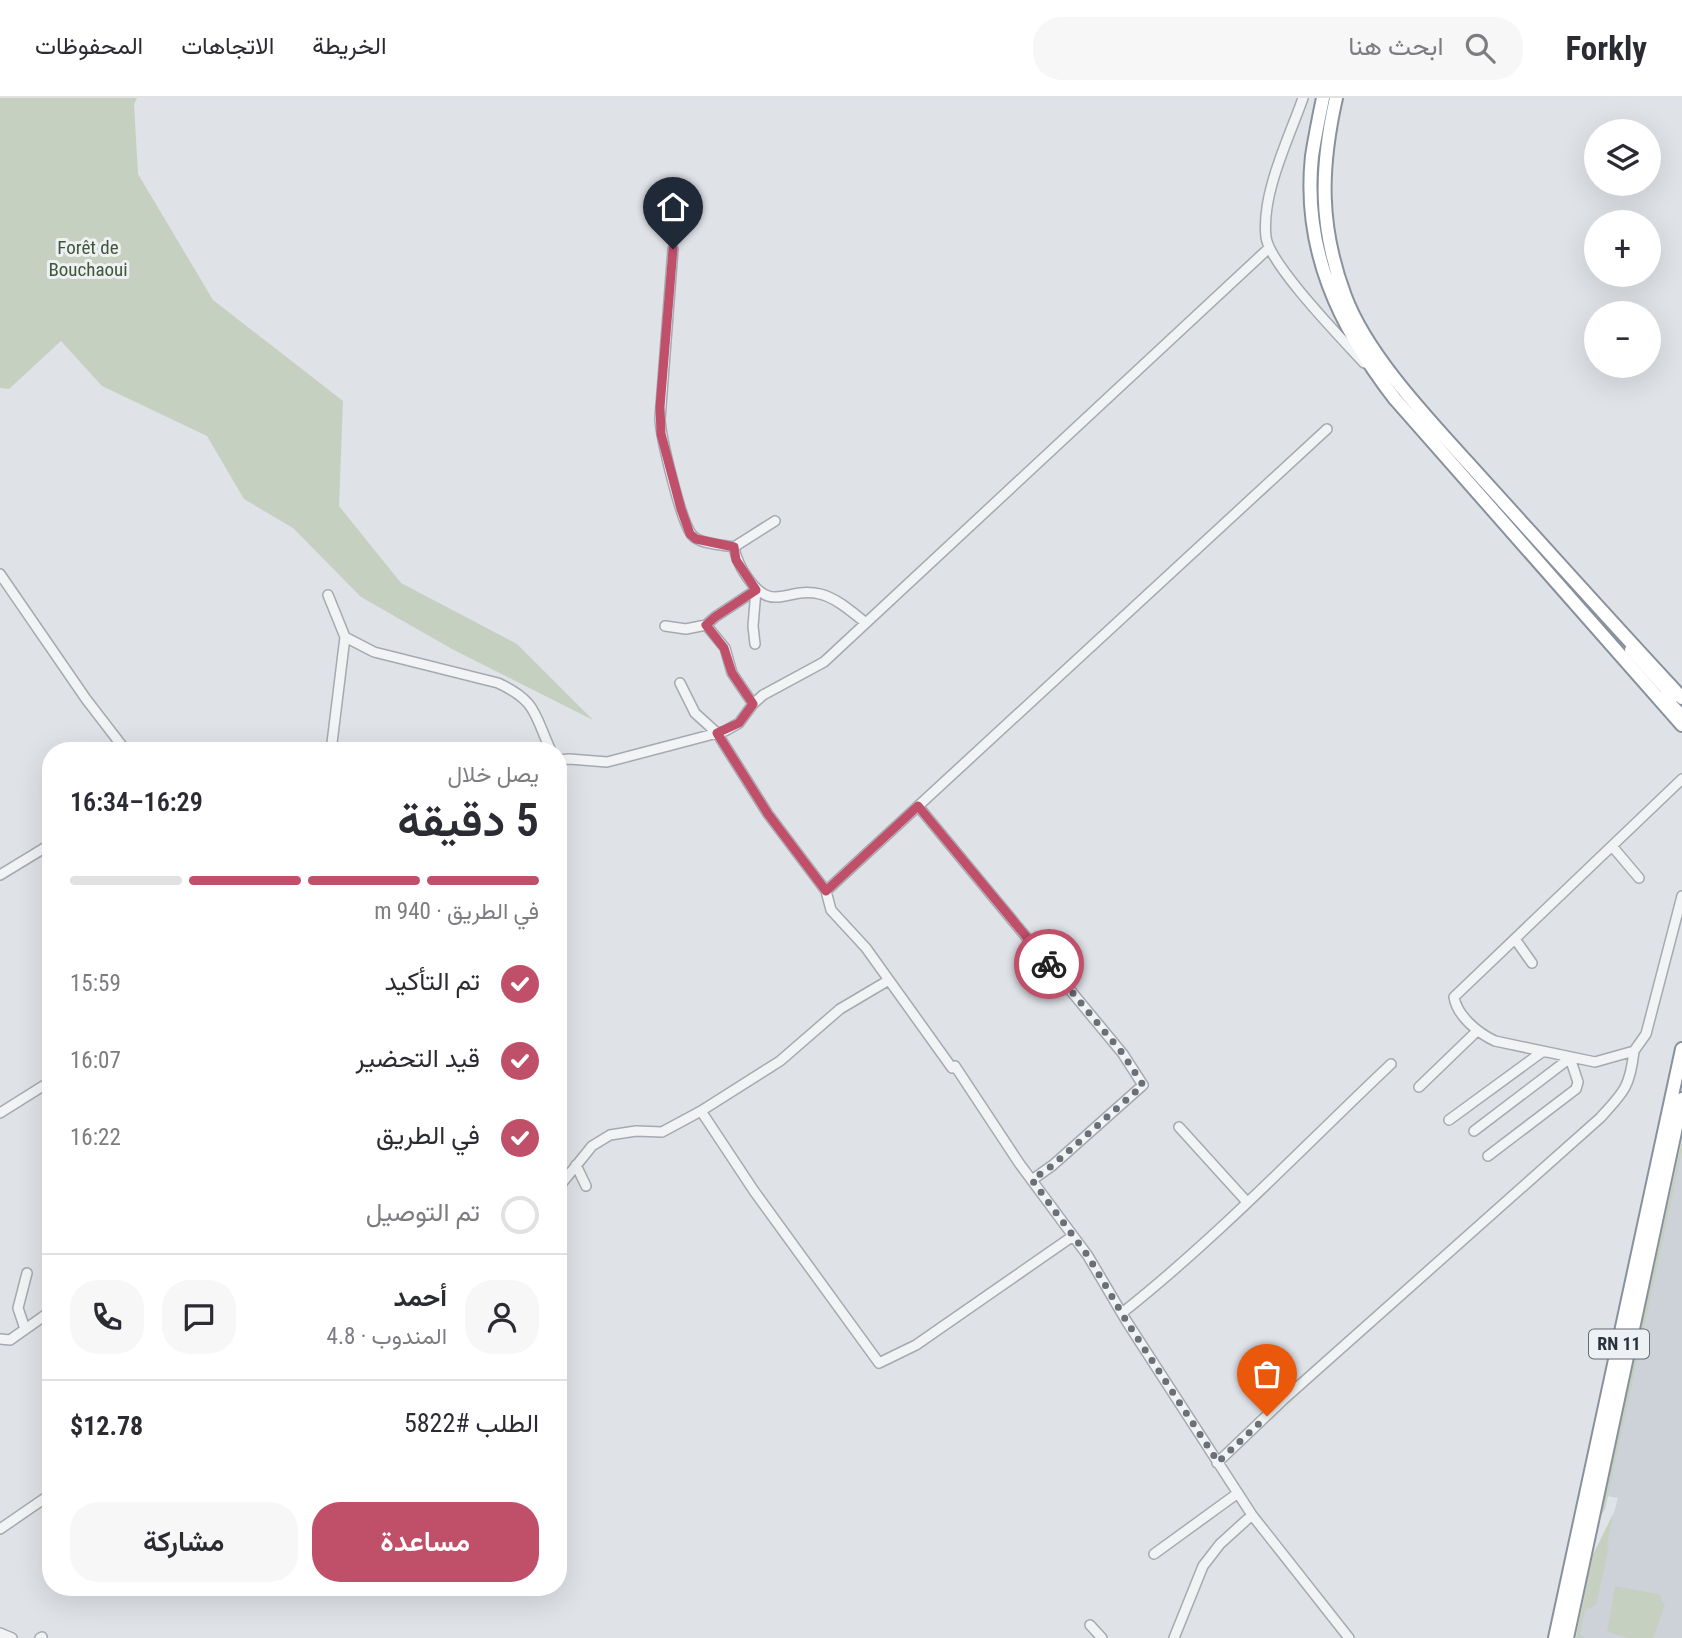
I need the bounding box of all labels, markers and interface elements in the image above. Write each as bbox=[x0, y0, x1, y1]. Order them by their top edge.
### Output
search box bbox=[1033, 17, 1523, 80]
icon: search bbox=[1461, 29, 1499, 67]
text: Forkly bbox=[1565, 29, 1647, 68]
text: ابحث هنا bbox=[1348, 31, 1443, 61]
text: المحفوظات bbox=[35, 32, 143, 60]
text: الاتجاهات bbox=[181, 32, 274, 60]
text: الخريطة bbox=[312, 32, 387, 60]
map controls bbox=[1584, 119, 1661, 378]
button: layers bbox=[1584, 119, 1661, 196]
pin bbox=[643, 177, 703, 249]
icon: home bbox=[654, 188, 692, 226]
button: + bbox=[1584, 210, 1661, 287]
park label: Forêt de Bouchaoui bbox=[48, 236, 128, 281]
button: − bbox=[1584, 301, 1661, 378]
text: يصل خلال bbox=[447, 761, 539, 788]
text: 16:29–16:34 bbox=[70, 787, 203, 817]
text: 5 دقيقة bbox=[397, 793, 539, 847]
text: في الطريق · 940 m bbox=[374, 898, 539, 925]
courier bbox=[1014, 929, 1084, 999]
icon: bike bbox=[1030, 945, 1068, 983]
icon: check bbox=[501, 965, 539, 1003]
text: تم التأكيد bbox=[385, 966, 480, 996]
text: 15:59 bbox=[70, 970, 121, 997]
icon: check bbox=[501, 1042, 539, 1080]
text: قيد التحضير bbox=[356, 1043, 480, 1073]
text: 16:07 bbox=[70, 1047, 121, 1074]
icon: check bbox=[501, 1119, 539, 1157]
text: في الطريق bbox=[376, 1120, 480, 1150]
text: 16:22 bbox=[70, 1124, 121, 1151]
text: تم التوصيل bbox=[366, 1197, 480, 1227]
button: phone bbox=[70, 1280, 144, 1354]
button: chat bbox=[162, 1280, 236, 1354]
button: person bbox=[465, 1280, 539, 1354]
text: أحمد bbox=[394, 1282, 447, 1312]
text: المندوب · 4.8 bbox=[327, 1323, 447, 1350]
road number: RN 11 bbox=[1589, 1330, 1649, 1358]
pin bbox=[1237, 1344, 1297, 1416]
icon: bag bbox=[1248, 1355, 1286, 1393]
text: الطلب #5822 bbox=[404, 1408, 539, 1438]
text: $12.78 bbox=[70, 1411, 143, 1441]
button: مشاركة bbox=[70, 1502, 298, 1582]
button: مساعدة bbox=[312, 1502, 539, 1582]

